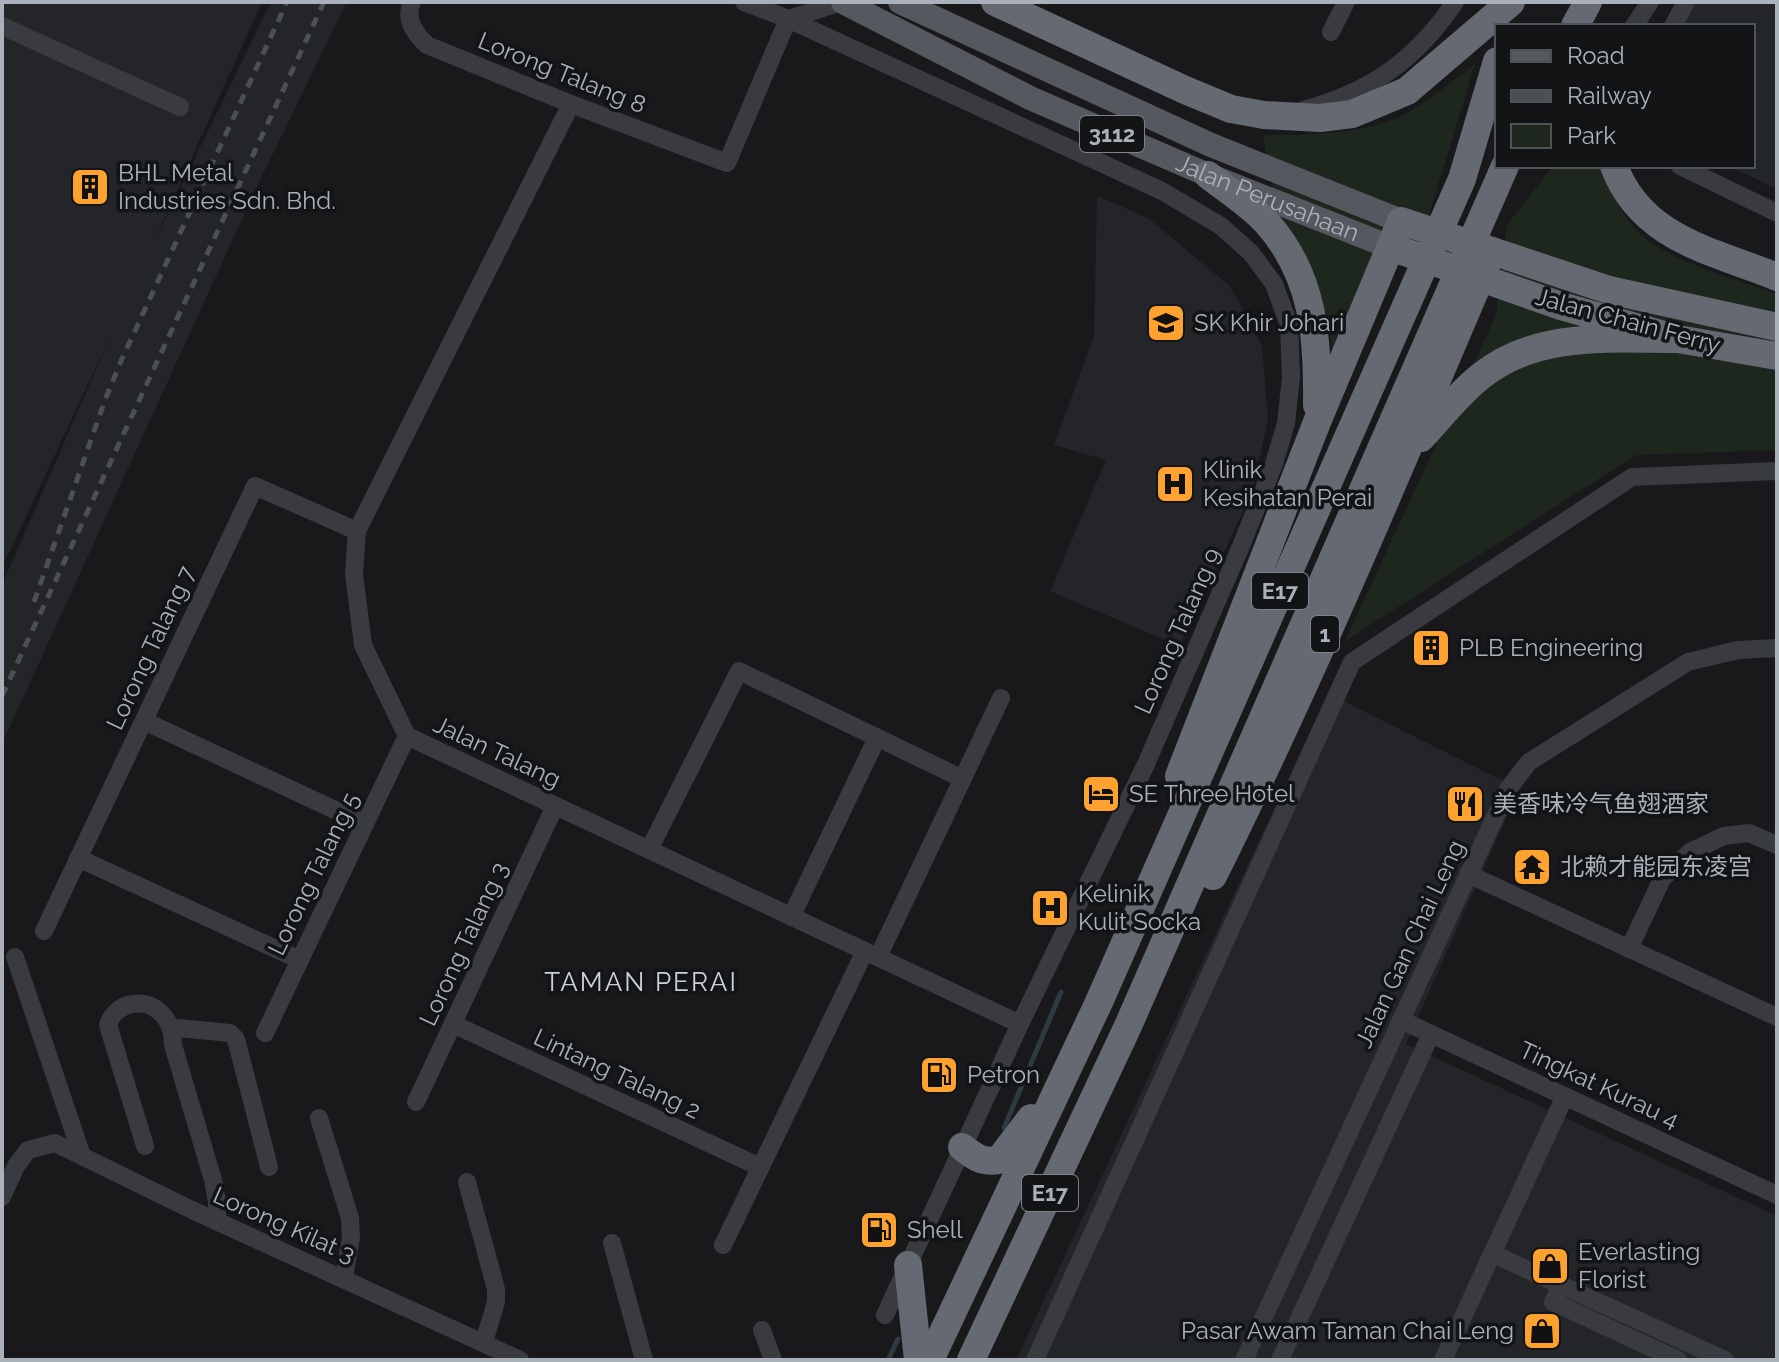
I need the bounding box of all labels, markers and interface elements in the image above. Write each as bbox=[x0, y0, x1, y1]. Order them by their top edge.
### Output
legend bbox=[1495, 24, 1755, 168]
street label: Lorong Talang 8 bbox=[474, 26, 650, 119]
text: Road bbox=[1567, 41, 1625, 70]
text: Railway bbox=[1567, 81, 1652, 110]
road number: 3112 bbox=[1080, 116, 1144, 152]
text: Park bbox=[1567, 121, 1616, 150]
street label: Jalan Perusahaan bbox=[1172, 148, 1363, 247]
place label: BHL Metal Industries Sdn. Bhd. bbox=[118, 158, 336, 215]
building icon: BHL Metal Industries Sdn. Bhd. bbox=[69, 166, 111, 208]
street label: Jalan Chain Ferry bbox=[1532, 282, 1724, 359]
school or university icon: SK Khir Johari bbox=[1145, 302, 1187, 344]
place label: SK Khir Johari bbox=[1194, 308, 1344, 337]
place label: Klinik Kesihatan Perai bbox=[1203, 455, 1372, 512]
hospital icon: Klinik Kesihatan Perai bbox=[1154, 463, 1196, 505]
street label: Lorong Talang 9 bbox=[1128, 543, 1227, 718]
street label: Lorong Talang 7 bbox=[100, 561, 201, 734]
road number: E17 bbox=[1252, 573, 1308, 609]
road number: 1 bbox=[1311, 616, 1339, 652]
building icon: PLB Engineering bbox=[1410, 627, 1452, 669]
place label: PLB Engineering bbox=[1459, 633, 1643, 662]
street label: Jalan Talang bbox=[429, 709, 565, 794]
hotel icon: SE Three Hotel bbox=[1080, 773, 1122, 815]
place label: SE Three Hotel bbox=[1129, 779, 1295, 808]
restaurant icon: 美香味冷气鱼翅酒家 bbox=[1444, 783, 1486, 825]
street label: Lorong Talang 5 bbox=[262, 788, 365, 960]
place label: 美香味冷气鱼翅酒家 bbox=[1493, 789, 1709, 818]
street label: Jalan Gan Chai Leng bbox=[1349, 835, 1470, 1052]
temple icon: 北赖才能园东凌宫 bbox=[1511, 846, 1553, 888]
place label: 北赖才能园东凌宫 bbox=[1560, 852, 1752, 881]
street label: Lorong Talang 3 bbox=[413, 857, 514, 1030]
place label: Kelinik Kulit Socka bbox=[1078, 879, 1201, 936]
hospital icon: Kelinik Kulit Socka bbox=[1029, 887, 1071, 929]
district label: TAMAN PERAI bbox=[544, 967, 738, 997]
street label: Lintang Talang 2 bbox=[529, 1022, 705, 1125]
street label: Tingkat Kurau 4 bbox=[1515, 1035, 1684, 1134]
fuel station icon: Petron bbox=[918, 1054, 960, 1096]
place label: Petron bbox=[967, 1060, 1040, 1089]
road number: E17 bbox=[1022, 1175, 1078, 1211]
street label: Lorong Kilat 3 bbox=[209, 1180, 360, 1269]
fuel station icon: Shell bbox=[858, 1209, 900, 1251]
place label: Shell bbox=[907, 1215, 963, 1244]
place label: Everlasting Florist bbox=[1578, 1237, 1700, 1294]
shop icon: Everlasting Florist bbox=[1529, 1245, 1571, 1287]
shop icon: Pasar Awam Taman Chai Leng bbox=[1521, 1310, 1563, 1352]
place label: Pasar Awam Taman Chai Leng bbox=[1181, 1316, 1514, 1345]

